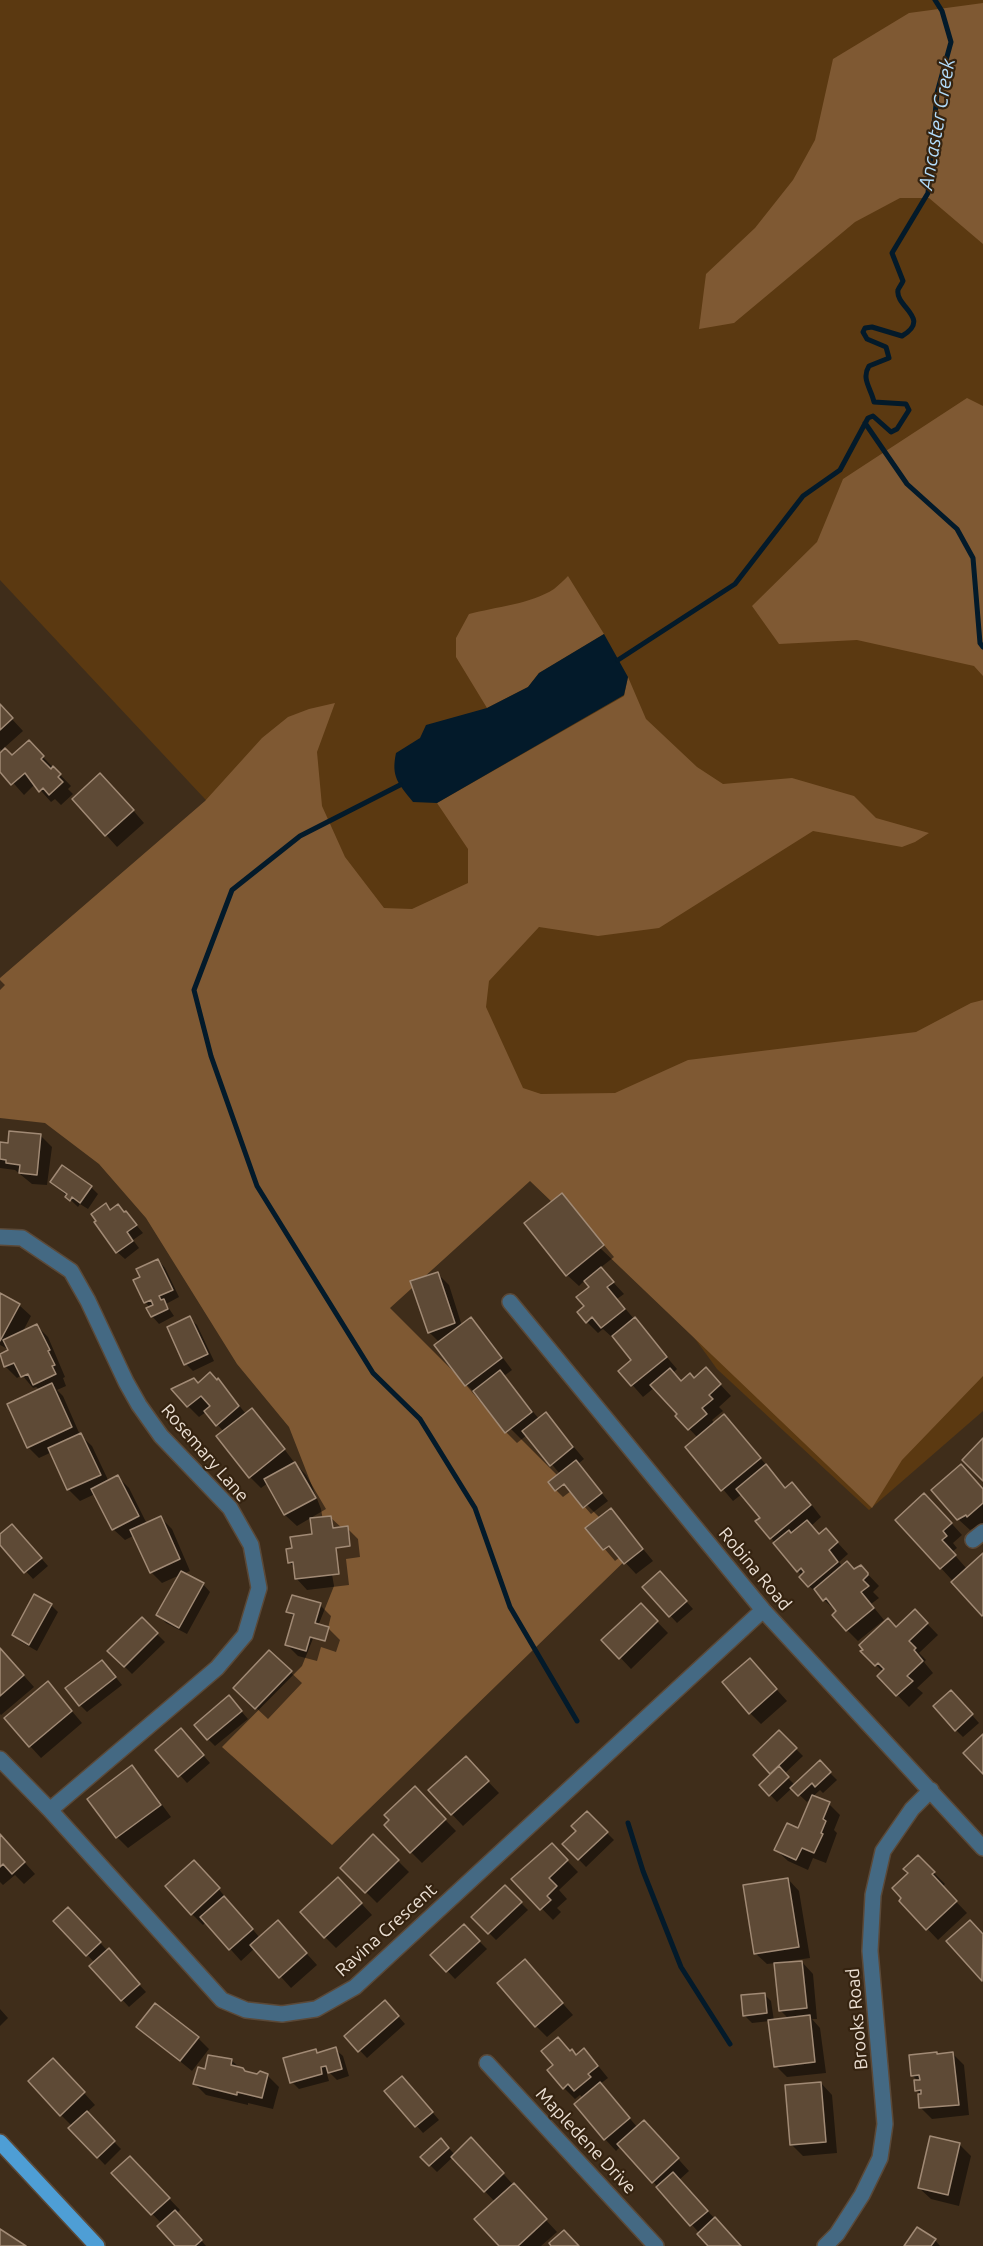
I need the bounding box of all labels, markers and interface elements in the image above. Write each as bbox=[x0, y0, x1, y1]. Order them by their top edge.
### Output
water label: Ancaster Creek bbox=[914, 56, 960, 192]
street label: Rosemary Lane bbox=[157, 1400, 253, 1506]
street label: Robina Road bbox=[714, 1523, 796, 1615]
street label: Ravina Crescent bbox=[331, 1879, 441, 1981]
street label: Brooks Road bbox=[842, 1967, 872, 2071]
street label: Mapledene Drive bbox=[531, 2083, 641, 2199]

